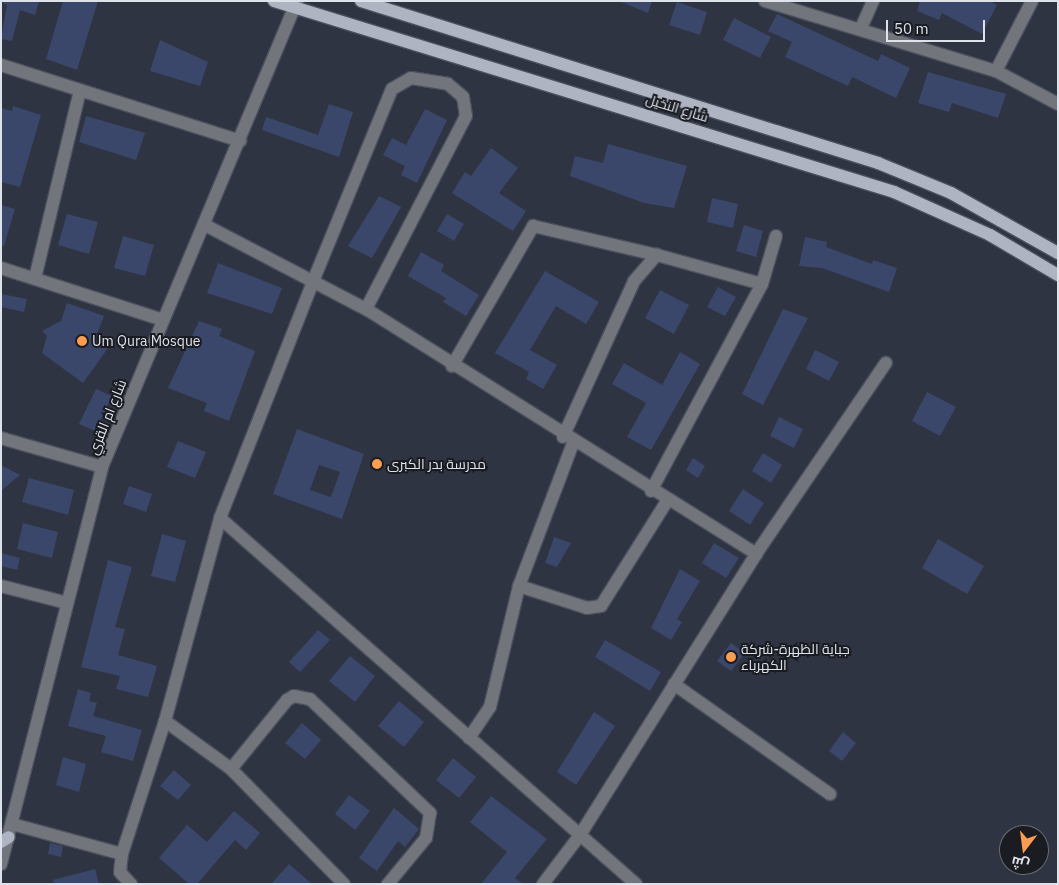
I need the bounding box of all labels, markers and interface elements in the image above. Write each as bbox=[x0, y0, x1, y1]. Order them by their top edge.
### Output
scale bar bbox=[889, 10, 988, 42]
text: 50 m bbox=[894, 19, 929, 38]
street label: شارع النخيل bbox=[644, 91, 710, 125]
place label: Um Qura Mosque bbox=[92, 333, 201, 349]
marker: Um Qura Mosque bbox=[76, 335, 88, 347]
street label: شارع ام القري bbox=[84, 377, 130, 457]
place label: مدرسة بدر الكبرى bbox=[387, 456, 486, 472]
marker: مدرسة بدر الكبرى bbox=[371, 458, 383, 470]
place label: جباية الظهرة-شركة الكهرباء bbox=[741, 641, 850, 674]
marker: جباية الظهرة-شركة الكهرباء bbox=[725, 651, 737, 663]
north arrow bbox=[999, 825, 1049, 875]
text: ش bbox=[1009, 853, 1031, 875]

